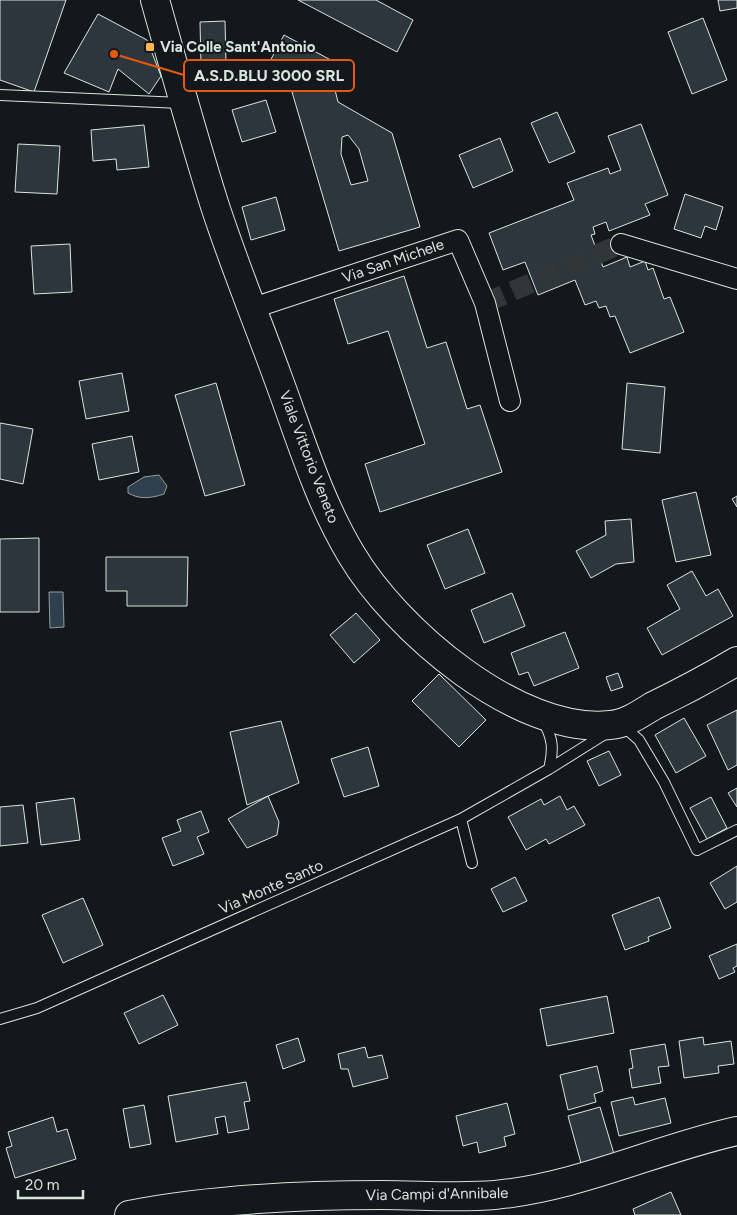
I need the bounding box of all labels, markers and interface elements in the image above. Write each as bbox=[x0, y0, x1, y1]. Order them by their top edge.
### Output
place label: Via Colle Sant'Antonio bbox=[160, 38, 316, 56]
marker: Via Colle Sant'Antonio bbox=[144, 41, 156, 53]
callout: A.S.D.BLU 3000 SRL bbox=[184, 60, 354, 91]
text: A.S.D.BLU 3000 SRL bbox=[194, 66, 344, 85]
street label: Via San Michele bbox=[340, 235, 446, 287]
street label: Viale Vittorio Veneto bbox=[275, 388, 343, 526]
street label: Via Monte Santo bbox=[216, 856, 326, 918]
scale bar bbox=[18, 1168, 82, 1200]
text: 20 m bbox=[25, 1176, 59, 1194]
street label: Via Campi d'Annibale bbox=[366, 1184, 508, 1204]

